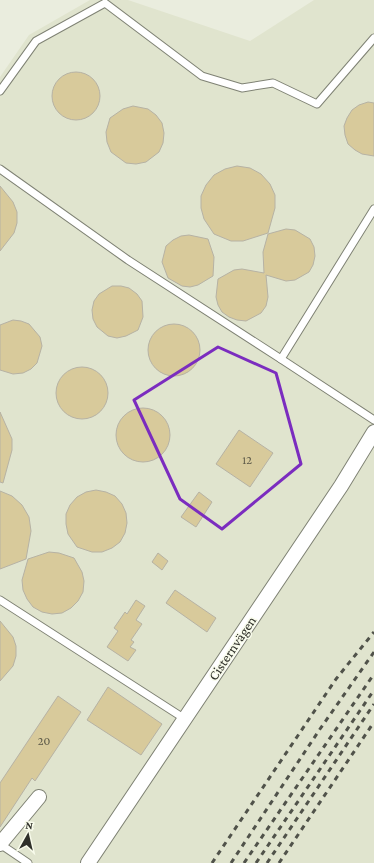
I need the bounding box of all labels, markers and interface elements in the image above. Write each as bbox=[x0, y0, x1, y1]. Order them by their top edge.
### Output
house number: 12 bbox=[242, 453, 252, 467]
street label: Cisternvägen bbox=[205, 613, 260, 683]
house number: 20 bbox=[38, 734, 50, 748]
north arrow bbox=[8, 815, 48, 855]
text: N bbox=[25, 819, 34, 832]

